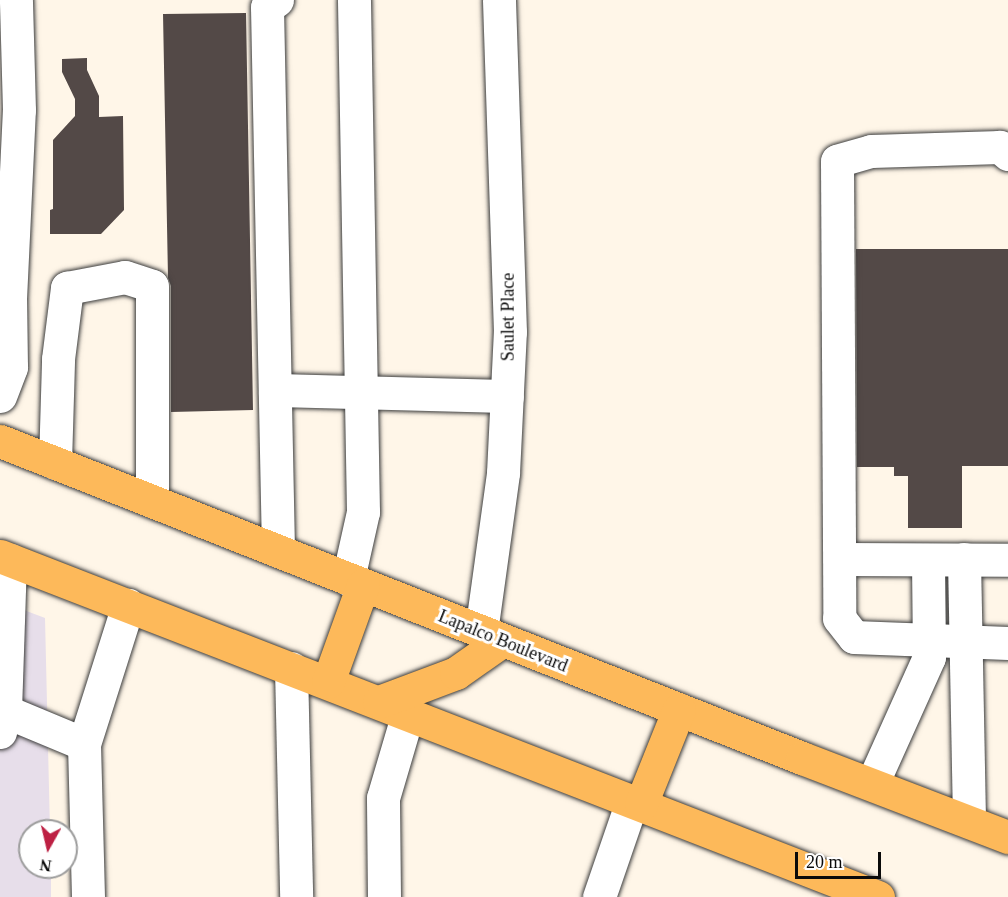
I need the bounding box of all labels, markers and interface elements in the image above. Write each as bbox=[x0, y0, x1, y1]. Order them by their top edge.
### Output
street label: Saulet Place bbox=[497, 273, 519, 361]
street label: Lapalco Boulevard bbox=[435, 605, 571, 677]
north arrow bbox=[18, 819, 78, 879]
scale bar bbox=[798, 840, 884, 878]
text: 20 m bbox=[806, 852, 843, 872]
text: N bbox=[39, 856, 53, 875]

